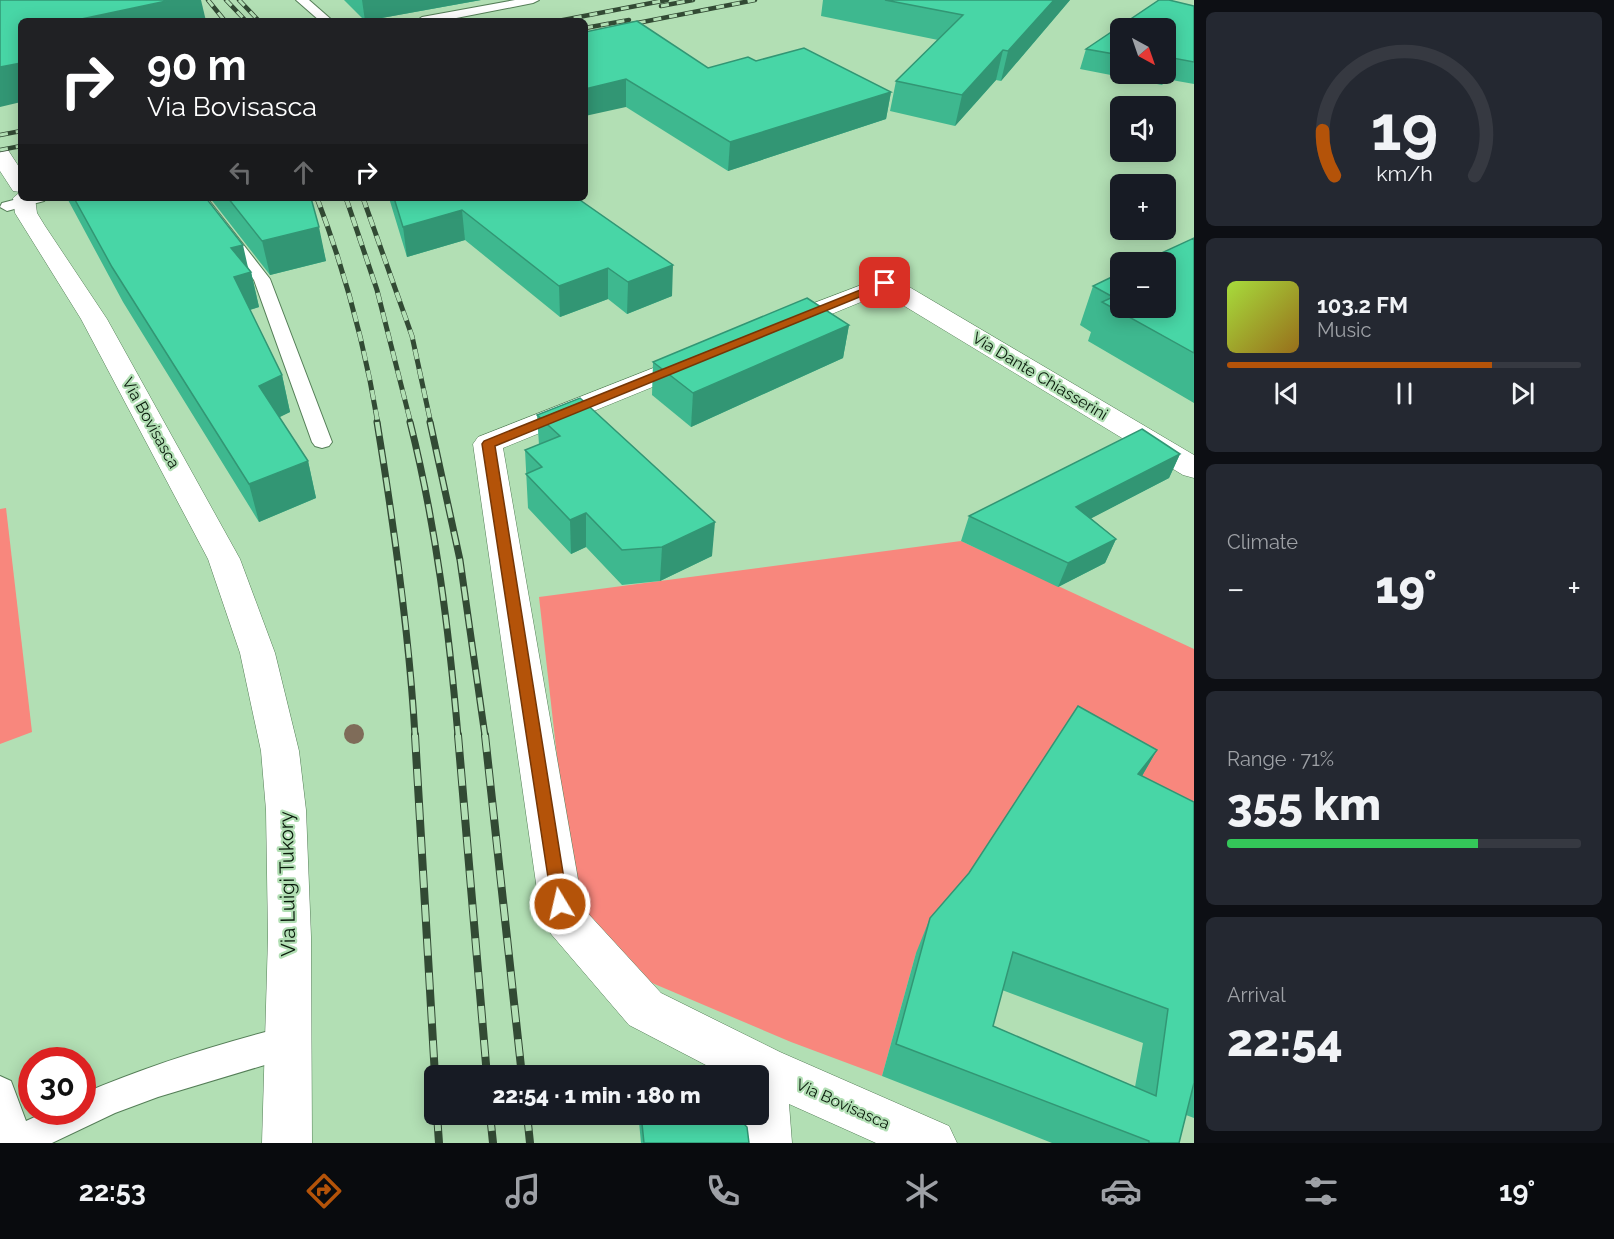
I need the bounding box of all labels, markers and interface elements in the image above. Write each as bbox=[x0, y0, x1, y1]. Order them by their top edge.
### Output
north arrow bbox=[1110, 18, 1176, 84]
map controls bbox=[1110, 18, 1176, 318]
text: 90 m bbox=[147, 41, 247, 90]
icon: right bbox=[48, 42, 126, 120]
text: Via Bovisasca bbox=[147, 91, 317, 122]
text: 19 bbox=[1370, 91, 1438, 165]
button: sound bbox=[1110, 96, 1176, 162]
icon: left bbox=[224, 156, 257, 189]
icon: ahead bbox=[287, 156, 320, 189]
icon: right bbox=[350, 156, 383, 189]
text: km/h bbox=[1376, 161, 1432, 186]
button: + bbox=[1110, 174, 1176, 240]
button: − bbox=[1110, 252, 1176, 318]
pin bbox=[859, 257, 910, 308]
icon: arrive bbox=[868, 266, 901, 299]
text: 103.2 FM bbox=[1317, 292, 1408, 318]
text: Music bbox=[1317, 318, 1371, 342]
street label: Via Dante Chiasserini bbox=[969, 328, 1111, 424]
street label: Via Bovisasca bbox=[118, 374, 184, 472]
icon: previous bbox=[1270, 377, 1303, 410]
icon: pause bbox=[1388, 377, 1421, 410]
icon: next bbox=[1506, 377, 1539, 410]
text: Climate bbox=[1227, 530, 1298, 554]
text: 19° bbox=[1375, 561, 1437, 614]
text: − bbox=[1227, 569, 1245, 608]
text: + bbox=[1567, 569, 1581, 608]
text: Range · 71% bbox=[1227, 747, 1334, 771]
text: 355 km bbox=[1227, 778, 1381, 831]
street label: Via Luigi Tukory bbox=[274, 811, 300, 957]
position arrow bbox=[528, 872, 592, 936]
text: Arrival bbox=[1227, 983, 1286, 1007]
text: 22:54 bbox=[1227, 1014, 1343, 1067]
speed limit sign: 30 bbox=[18, 1047, 96, 1125]
street label: Via Bovisasca bbox=[793, 1075, 893, 1133]
text: 22:54 · 1 min · 180 m bbox=[492, 1082, 701, 1108]
icon: directions bbox=[303, 1170, 345, 1212]
icon: music bbox=[502, 1170, 544, 1212]
icon: phone bbox=[702, 1170, 744, 1212]
icon: climate bbox=[901, 1170, 943, 1212]
icon: car bbox=[1100, 1170, 1142, 1212]
icon: filters bbox=[1300, 1170, 1342, 1212]
text: 22:53 bbox=[79, 1176, 146, 1207]
text: 19° bbox=[1499, 1176, 1535, 1207]

